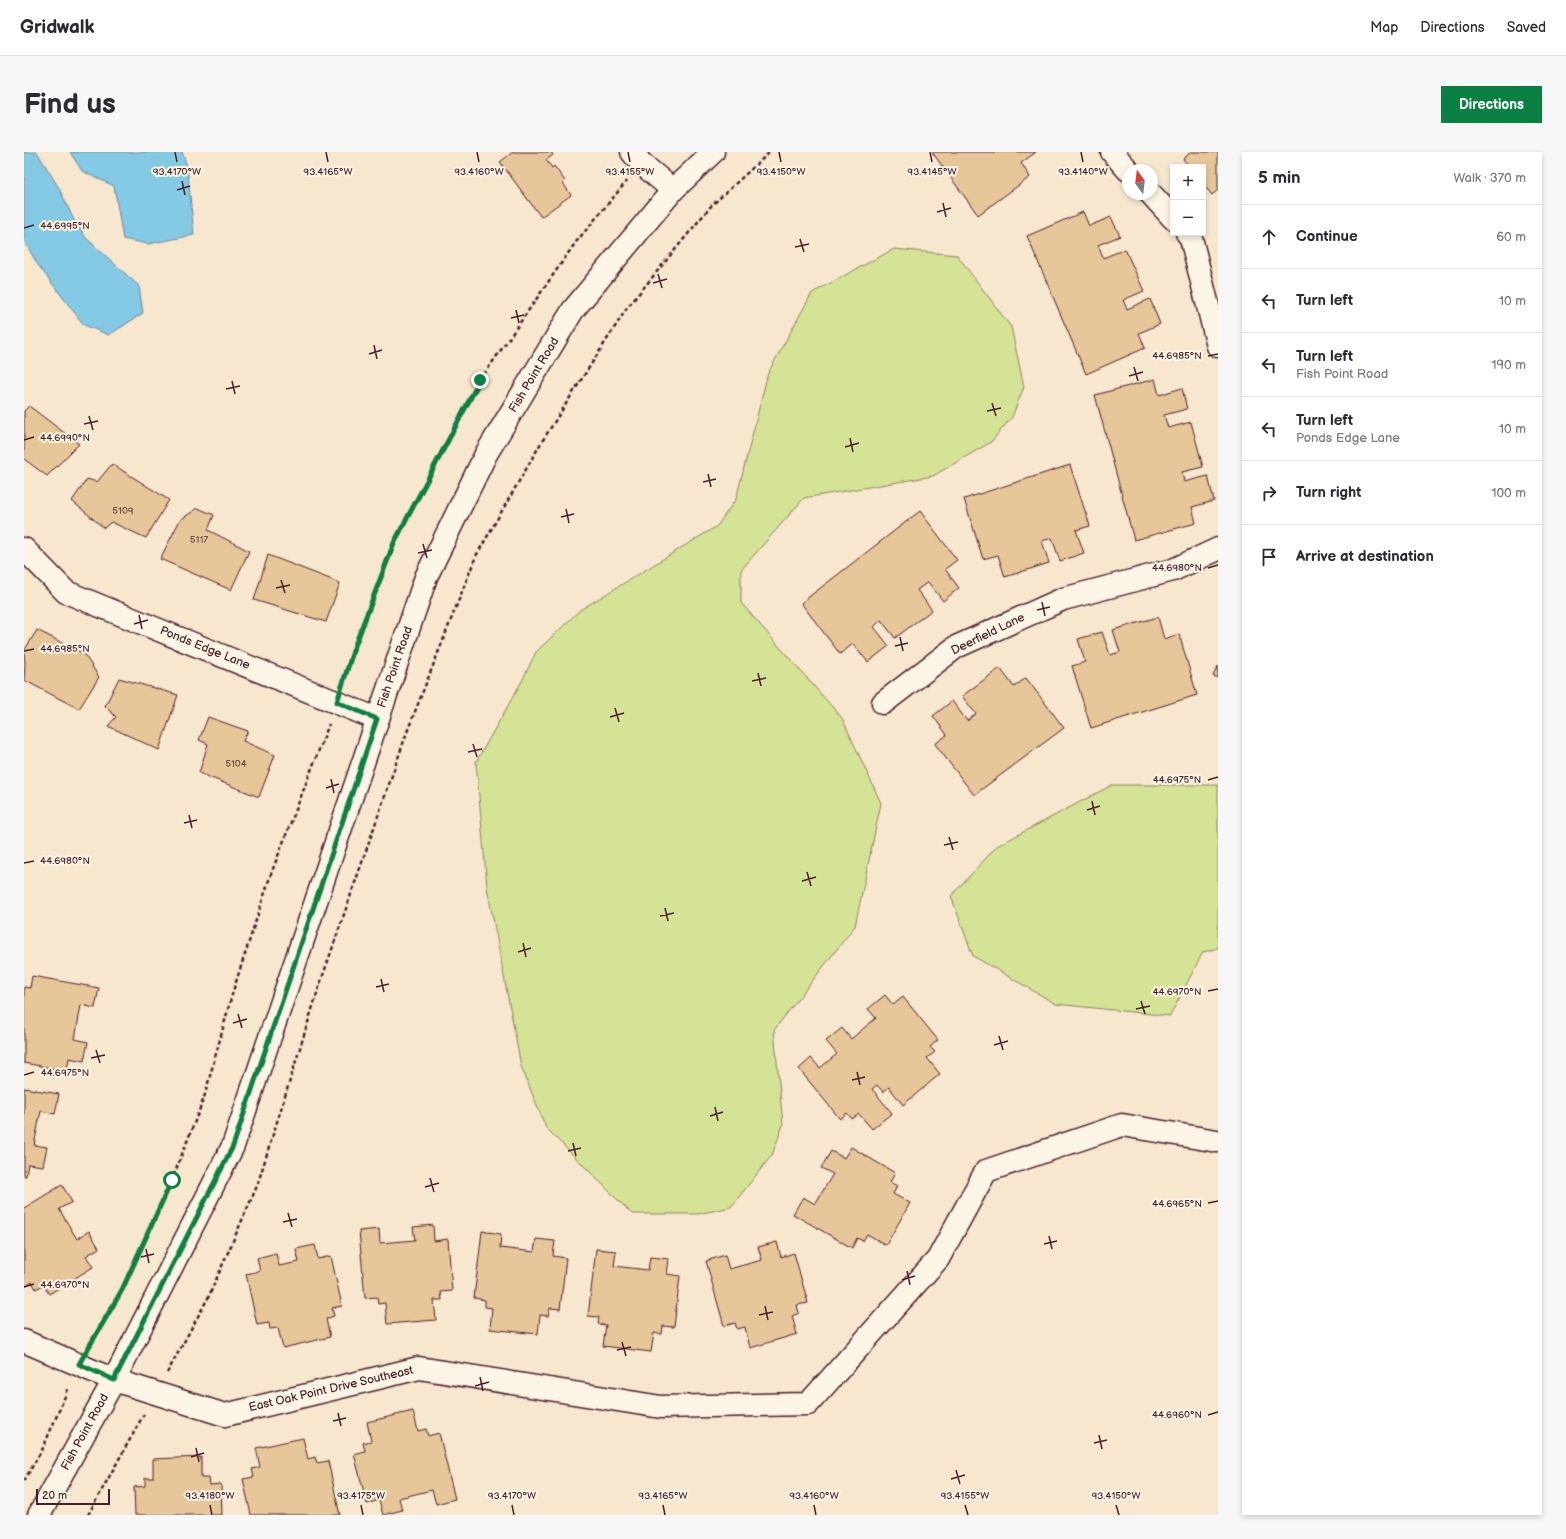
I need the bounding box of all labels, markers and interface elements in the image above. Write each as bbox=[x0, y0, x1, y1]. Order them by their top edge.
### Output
text: Gridwalk bbox=[20, 16, 95, 39]
text: Map bbox=[1370, 19, 1398, 36]
text: Directions bbox=[1420, 19, 1485, 36]
text: Saved bbox=[1507, 19, 1546, 36]
button: Directions bbox=[1441, 86, 1542, 123]
text: Find us bbox=[24, 88, 116, 121]
north arrow bbox=[1122, 164, 1158, 200]
map controls bbox=[1170, 164, 1206, 236]
button: + bbox=[1170, 164, 1206, 200]
text: 93.4170°W bbox=[153, 166, 201, 178]
text: 93.4165°W bbox=[303, 166, 353, 178]
text: 93.4160°W bbox=[454, 166, 504, 178]
text: 93.4155°W bbox=[606, 166, 654, 178]
text: 93.4150°W bbox=[756, 166, 806, 178]
text: 93.4145°W bbox=[907, 166, 957, 178]
text: 93.4140°W bbox=[1058, 166, 1108, 178]
text: 5 min bbox=[1258, 168, 1301, 188]
text: Walk · 370 m bbox=[1453, 170, 1526, 186]
button: − bbox=[1170, 200, 1206, 236]
text: 44.6995°N bbox=[40, 220, 90, 232]
icon: ahead bbox=[1258, 226, 1280, 248]
text: Continue bbox=[1296, 227, 1358, 246]
text: 60 m bbox=[1496, 229, 1526, 245]
icon: left bbox=[1258, 290, 1280, 312]
text: Turn left bbox=[1296, 291, 1353, 310]
text: 10 m bbox=[1499, 293, 1526, 309]
street label: Fish Point Road bbox=[506, 335, 562, 415]
text: Turn left bbox=[1296, 347, 1353, 366]
text: 44.6985°N bbox=[1152, 350, 1202, 362]
icon: left bbox=[1258, 354, 1280, 376]
text: 190 m bbox=[1492, 357, 1526, 373]
text: Fish Point Road bbox=[1296, 366, 1388, 382]
route end bbox=[471, 371, 489, 389]
text: Turn left bbox=[1296, 411, 1353, 430]
icon: left bbox=[1258, 418, 1280, 440]
text: 10 m bbox=[1499, 421, 1526, 437]
text: Ponds Edge Lane bbox=[1296, 430, 1400, 446]
text: 44.6990°N bbox=[40, 432, 90, 444]
icon: right bbox=[1258, 482, 1280, 504]
text: Turn right bbox=[1296, 483, 1361, 502]
text: 100 m bbox=[1491, 485, 1526, 501]
house number: 5109 bbox=[112, 505, 134, 517]
house number: 5117 bbox=[190, 534, 208, 546]
icon: arrive bbox=[1258, 546, 1280, 568]
text: Arrive at destination bbox=[1296, 547, 1434, 566]
text: 44.6980°N bbox=[1152, 562, 1202, 574]
street label: Deerfield Lane bbox=[949, 610, 1027, 658]
street label: Ponds Edge Lane bbox=[158, 623, 252, 673]
street label: Fish Point Road bbox=[374, 624, 416, 710]
text: 44.6985°N bbox=[40, 643, 90, 655]
house number: 5104 bbox=[225, 758, 247, 770]
text: 44.6975°N bbox=[1153, 774, 1201, 786]
text: 44.6980°N bbox=[40, 855, 90, 867]
text: 44.6970°N bbox=[1153, 986, 1201, 998]
text: 44.6975°N bbox=[41, 1067, 89, 1079]
route start bbox=[163, 1171, 181, 1189]
text: 44.6965°N bbox=[1152, 1198, 1202, 1210]
text: 44.6970°N bbox=[41, 1279, 89, 1291]
street label: East Oak Point Drive Southeast bbox=[247, 1363, 415, 1415]
street label: Fish Point Road bbox=[58, 1391, 112, 1473]
text: 44.6960°N bbox=[1152, 1409, 1202, 1421]
scale bar bbox=[36, 1487, 110, 1506]
text: 20 m bbox=[42, 1489, 67, 1502]
text: 93.4180°W bbox=[185, 1490, 235, 1502]
text: 93.4175°W bbox=[337, 1490, 385, 1502]
text: 93.4170°W bbox=[488, 1490, 536, 1502]
text: 93.4165°W bbox=[638, 1490, 688, 1502]
text: 93.4160°W bbox=[789, 1490, 839, 1502]
text: 93.4155°W bbox=[941, 1490, 989, 1502]
text: 93.4150°W bbox=[1091, 1490, 1141, 1502]

